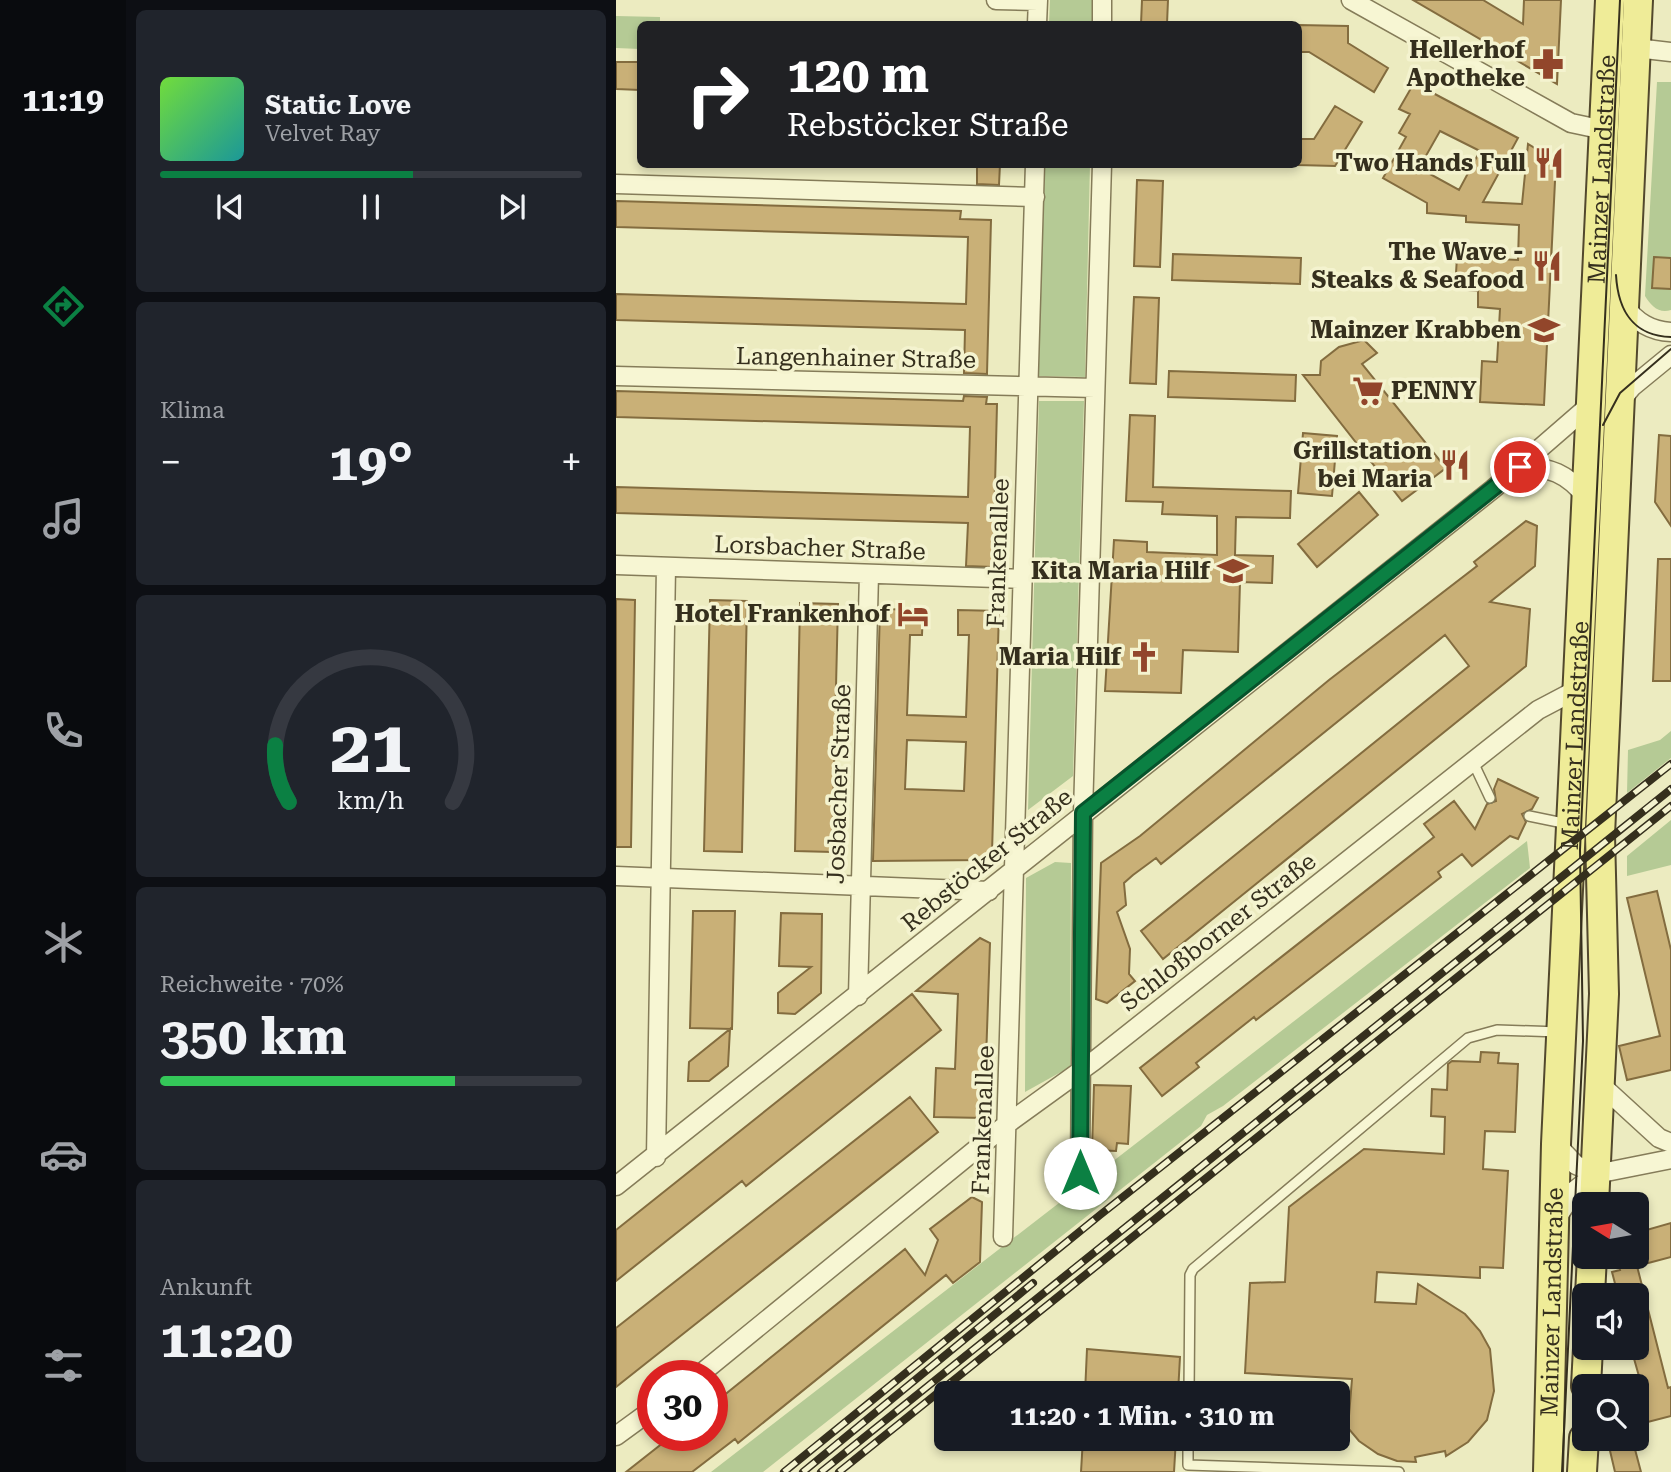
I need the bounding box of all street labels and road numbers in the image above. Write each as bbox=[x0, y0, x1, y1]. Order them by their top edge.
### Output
street label: Mainzer Landstraße bbox=[1583, 54, 1621, 284]
street label: Langenhainer Straße bbox=[736, 342, 976, 374]
street label: Frankenallee bbox=[981, 478, 1015, 628]
street label: Lorsbacher Straße bbox=[714, 530, 926, 566]
street label: Mainzer Landstraße bbox=[1556, 620, 1595, 851]
street label: Josbacher Straße bbox=[822, 684, 856, 884]
street label: Rebstöcker Straße bbox=[896, 783, 1078, 937]
street label: Schloßborner Straße bbox=[1115, 847, 1321, 1017]
street label: Frankenallee bbox=[966, 1045, 1000, 1195]
street label: Mainzer Landstraße bbox=[1535, 1187, 1569, 1417]

